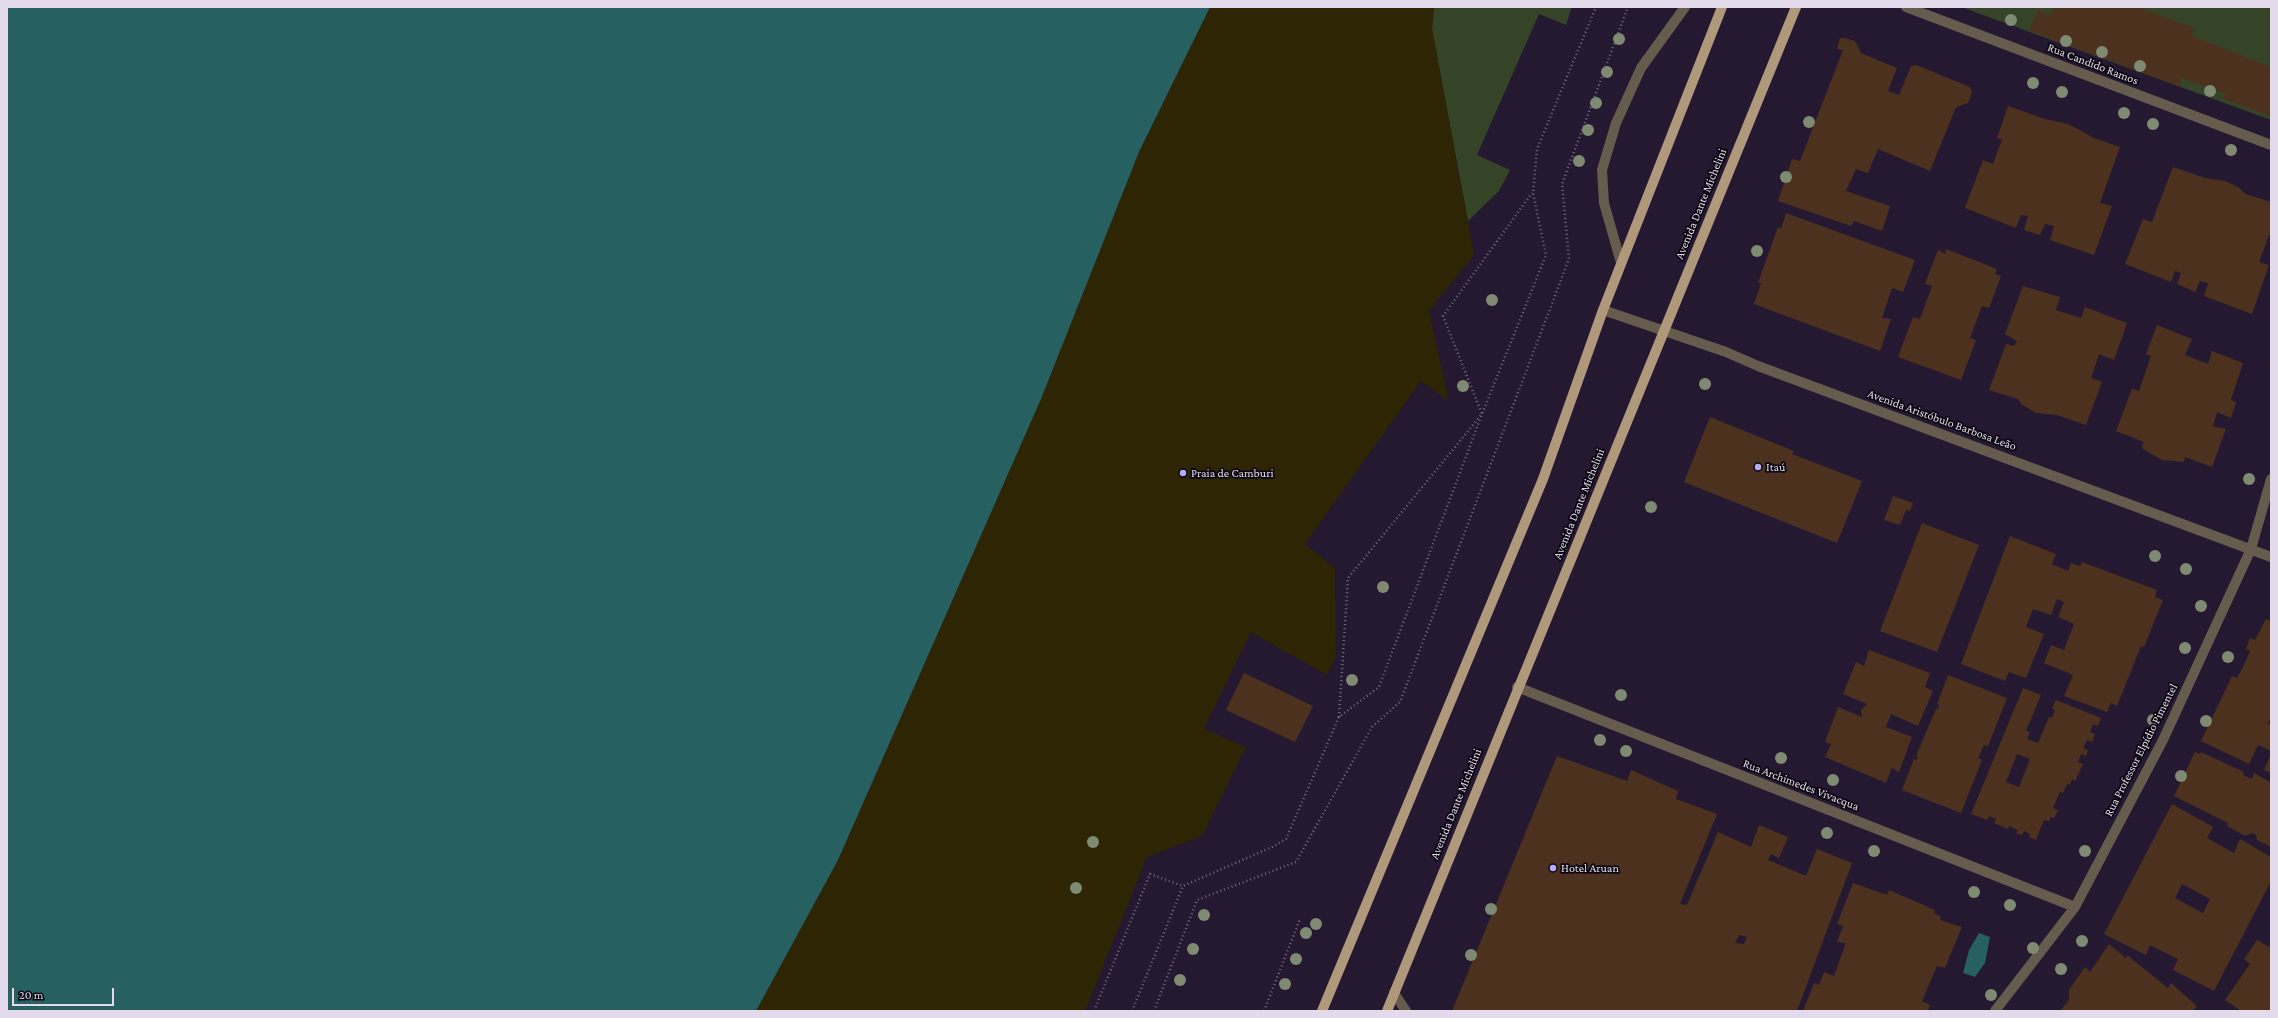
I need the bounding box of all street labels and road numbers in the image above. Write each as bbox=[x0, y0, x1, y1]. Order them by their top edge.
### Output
street label: Rua Candido Ramos bbox=[2046, 40, 2140, 88]
street label: Avenida Dante Michelini bbox=[1672, 147, 1730, 261]
street label: Avenida Aristóbulo Barbosa Leão bbox=[1866, 386, 2018, 454]
street label: Avenida Dante Michelini bbox=[1550, 447, 1608, 561]
street label: Rua Professor Elpídio Pimentel bbox=[2101, 681, 2181, 819]
street label: Avenida Dante Michelini bbox=[1427, 747, 1485, 861]
street label: Rua Archimedes Vivacqua bbox=[1741, 756, 1861, 814]

